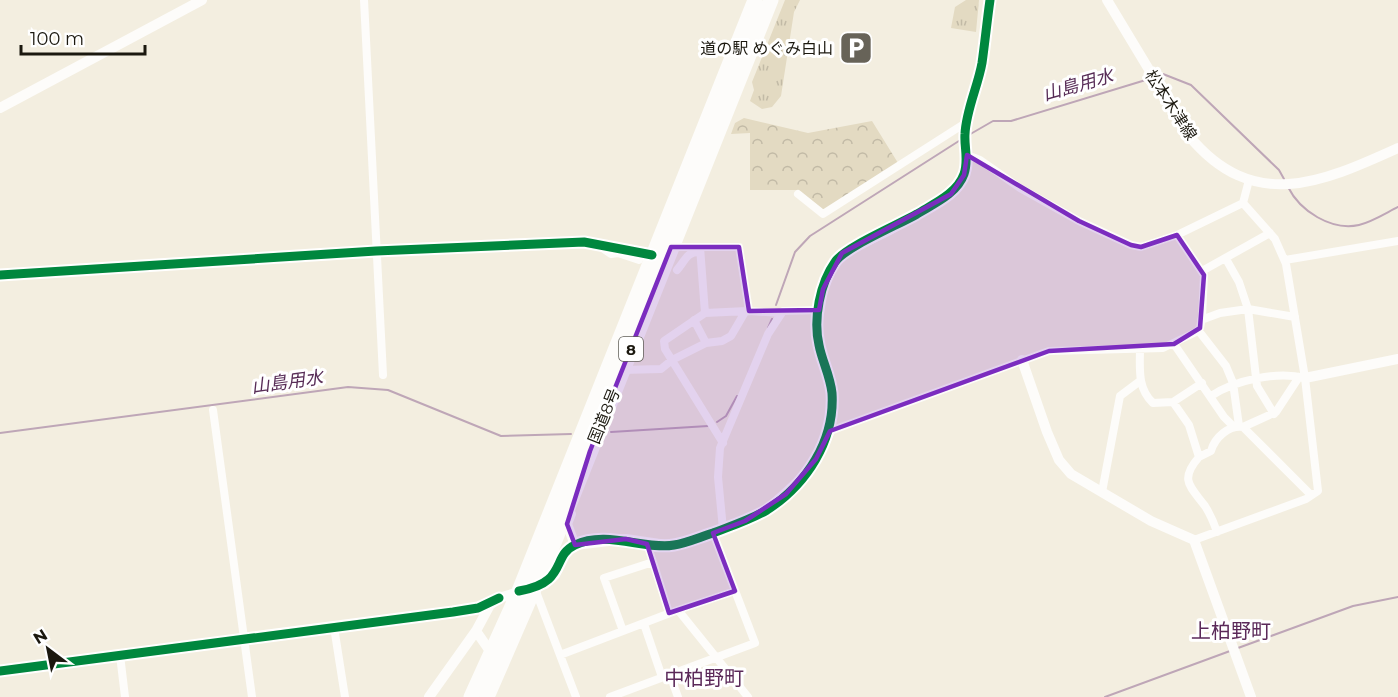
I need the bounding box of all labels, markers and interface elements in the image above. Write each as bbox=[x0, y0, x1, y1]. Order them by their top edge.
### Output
scale bar bbox=[21, 18, 146, 56]
text: 100 m bbox=[30, 28, 84, 50]
parking icon: 道の駅 めぐみ白山 bbox=[838, 30, 874, 66]
place label: 道の駅 めぐみ白山 bbox=[700, 39, 833, 58]
water label: 山島用水 bbox=[1040, 64, 1118, 105]
street label: 松本木津線 bbox=[1141, 66, 1201, 144]
road number: 8 bbox=[619, 337, 643, 361]
water label: 山島用水 bbox=[250, 366, 326, 398]
street label: 国道8号 bbox=[584, 385, 624, 447]
north arrow bbox=[18, 619, 78, 679]
district label: 上柏野町 bbox=[1191, 619, 1271, 643]
text: N bbox=[30, 625, 51, 648]
district label: 中柏野町 bbox=[664, 666, 744, 690]

